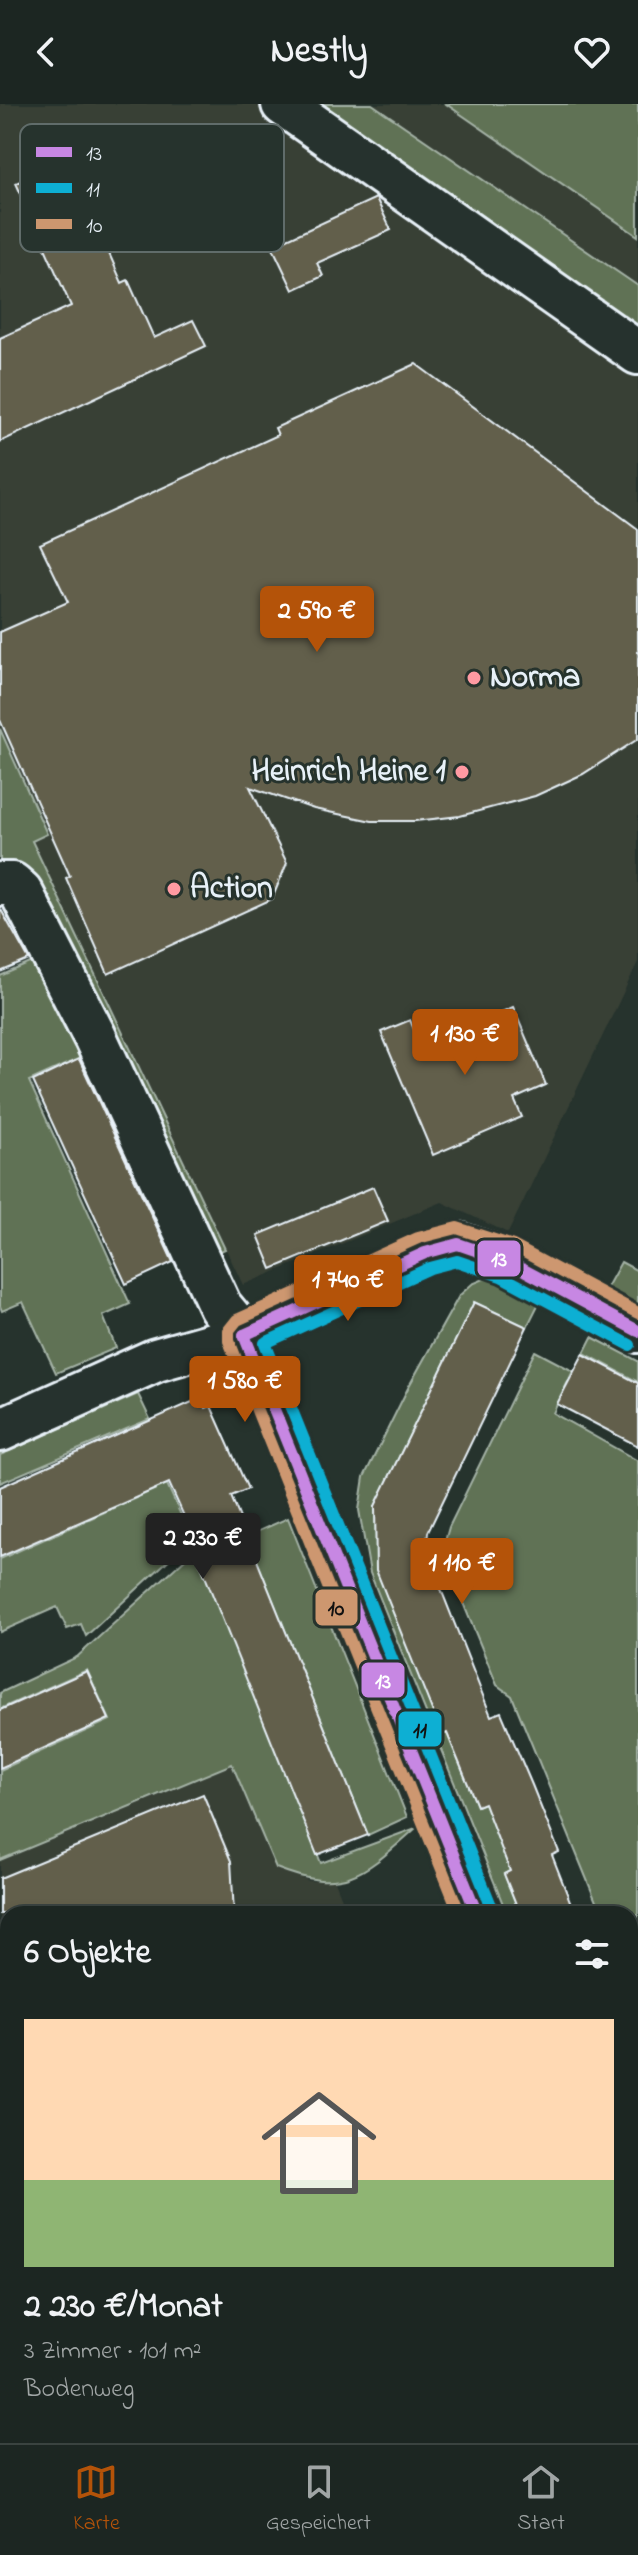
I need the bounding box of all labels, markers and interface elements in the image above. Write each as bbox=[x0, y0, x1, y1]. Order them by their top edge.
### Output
text: Nestly bbox=[271, 26, 367, 79]
icon: back bbox=[24, 30, 68, 74]
icon: heart bbox=[570, 30, 614, 74]
legend bbox=[20, 124, 284, 252]
text: 13 bbox=[86, 139, 102, 171]
text: 11 bbox=[86, 175, 100, 207]
text: 10 bbox=[86, 211, 103, 243]
pin: 2 590 € bbox=[243, 586, 391, 654]
text: 2 590 € bbox=[278, 593, 356, 631]
place label: Norma bbox=[490, 655, 580, 702]
marker: Norma bbox=[465, 669, 483, 687]
place label: Heinrich Heine 1 bbox=[251, 749, 446, 796]
marker: Heinrich Heine 1 bbox=[453, 763, 471, 781]
place label: Action bbox=[190, 866, 273, 913]
marker: Action bbox=[165, 880, 183, 898]
pin: 1 130 € bbox=[391, 1009, 539, 1077]
text: 1 130 € bbox=[430, 1016, 500, 1054]
line badge: 13 bbox=[476, 1239, 522, 1278]
text: 13 bbox=[491, 1245, 507, 1277]
pin: 1 740 € bbox=[274, 1255, 422, 1323]
text: 1 740 € bbox=[312, 1262, 384, 1300]
pin: 1 580 € bbox=[171, 1356, 319, 1424]
text: 1 580 € bbox=[207, 1363, 283, 1401]
pin: 2 230 € bbox=[129, 1513, 277, 1581]
text: 2 230 € bbox=[164, 1520, 242, 1558]
pin: 1 110 € bbox=[388, 1538, 536, 1606]
text: 1 110 € bbox=[428, 1545, 496, 1583]
line badge: 10 bbox=[314, 1588, 359, 1627]
text: 10 bbox=[328, 1594, 345, 1626]
line badge: 13 bbox=[360, 1661, 406, 1699]
text: 13 bbox=[375, 1667, 391, 1699]
line badge: 11 bbox=[397, 1710, 443, 1748]
text: 11 bbox=[413, 1716, 427, 1748]
text: 6 Objekte bbox=[24, 1929, 151, 1979]
icon: filters bbox=[570, 1932, 614, 1976]
icon: home bbox=[247, 2071, 391, 2215]
text: 2 230 €/Monat bbox=[24, 2283, 223, 2333]
text: 3 Zimmer · 101 m² bbox=[24, 2333, 201, 2371]
text: Bodenweg bbox=[24, 2371, 135, 2409]
tab: Karte bbox=[73, 2460, 120, 2540]
tab: Gespeichert bbox=[266, 2460, 371, 2540]
tab: Start bbox=[517, 2460, 565, 2540]

